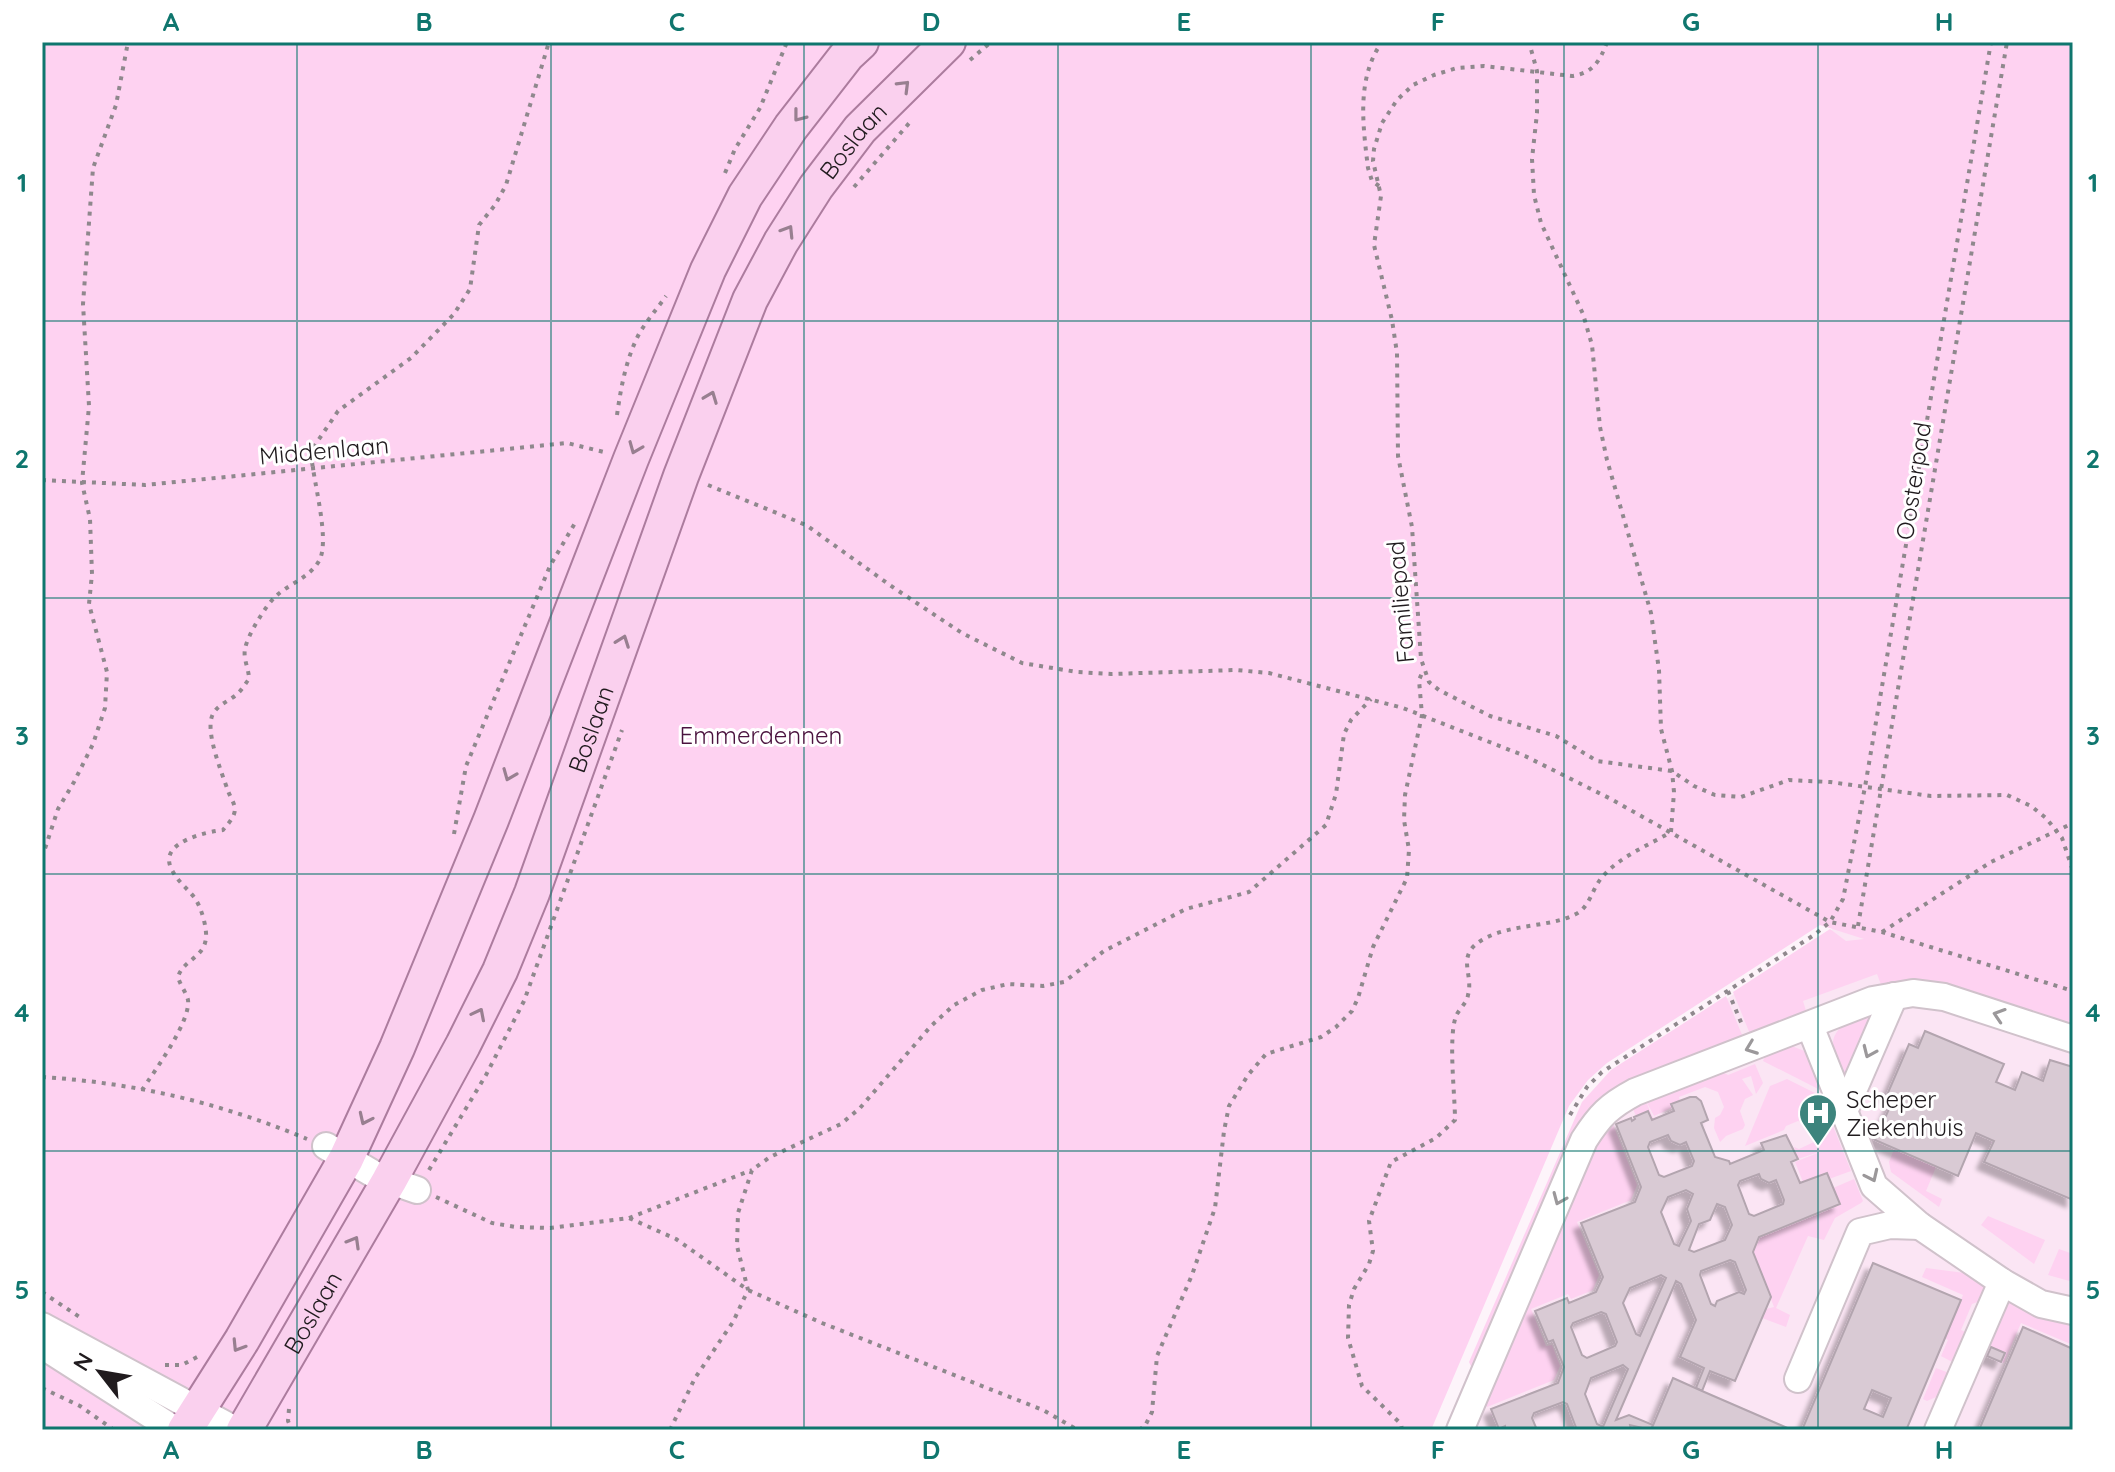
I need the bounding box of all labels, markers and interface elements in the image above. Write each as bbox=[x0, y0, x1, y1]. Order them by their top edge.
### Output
text: A bbox=[163, 5, 180, 38]
text: B bbox=[415, 5, 433, 38]
text: C bbox=[669, 5, 685, 38]
text: D bbox=[922, 5, 940, 38]
text: E bbox=[1177, 5, 1191, 38]
text: F bbox=[1431, 5, 1445, 38]
text: G bbox=[1682, 5, 1700, 38]
text: H bbox=[1935, 5, 1953, 38]
one-way arrow bbox=[895, 80, 909, 95]
street label: Boslaan bbox=[813, 96, 893, 185]
one-way arrow bbox=[795, 107, 809, 122]
text: 1 bbox=[17, 166, 27, 199]
text: 1 bbox=[2088, 166, 2098, 199]
one-way arrow bbox=[778, 225, 793, 240]
one-way arrow bbox=[701, 391, 718, 405]
street label: Oosterpad bbox=[1889, 420, 1937, 542]
street label: Middenlaan bbox=[258, 429, 390, 471]
one-way arrow bbox=[628, 440, 645, 454]
text: 2 bbox=[15, 442, 29, 475]
text: 2 bbox=[2086, 442, 2100, 475]
street label: Familiepad bbox=[1380, 540, 1420, 664]
one-way arrow bbox=[614, 635, 630, 649]
street label: Boslaan bbox=[561, 682, 620, 777]
text: 3 bbox=[15, 719, 29, 752]
text: 3 bbox=[2086, 719, 2100, 752]
park label: Emmerdennen bbox=[680, 720, 842, 750]
one-way arrow bbox=[502, 767, 519, 781]
text: 4 bbox=[14, 996, 30, 1029]
text: 4 bbox=[2085, 996, 2101, 1029]
one-way arrow bbox=[469, 1007, 484, 1022]
one-way arrow bbox=[1992, 1009, 2006, 1025]
one-way arrow bbox=[1745, 1038, 1759, 1055]
one-way arrow bbox=[1863, 1044, 1879, 1059]
place label: Scheper Ziekenhuis bbox=[1846, 1084, 1964, 1142]
hospital icon: Scheper Ziekenhuis bbox=[1797, 1092, 1839, 1147]
one-way arrow bbox=[358, 1111, 374, 1125]
one-way arrow bbox=[1862, 1167, 1878, 1182]
one-way arrow bbox=[1552, 1190, 1568, 1205]
one-way arrow bbox=[344, 1236, 360, 1251]
street label: Boslaan bbox=[277, 1266, 348, 1359]
text: 5 bbox=[15, 1273, 29, 1306]
text: 5 bbox=[2086, 1273, 2100, 1306]
north arrow bbox=[60, 1332, 140, 1412]
one-way arrow bbox=[232, 1337, 248, 1352]
text: N bbox=[67, 1348, 99, 1376]
text: A bbox=[163, 1433, 180, 1466]
text: B bbox=[415, 1433, 433, 1466]
text: C bbox=[669, 1433, 685, 1466]
text: D bbox=[922, 1433, 940, 1466]
text: E bbox=[1177, 1433, 1191, 1466]
text: F bbox=[1431, 1433, 1445, 1466]
text: G bbox=[1682, 1433, 1700, 1466]
text: H bbox=[1935, 1433, 1953, 1466]

